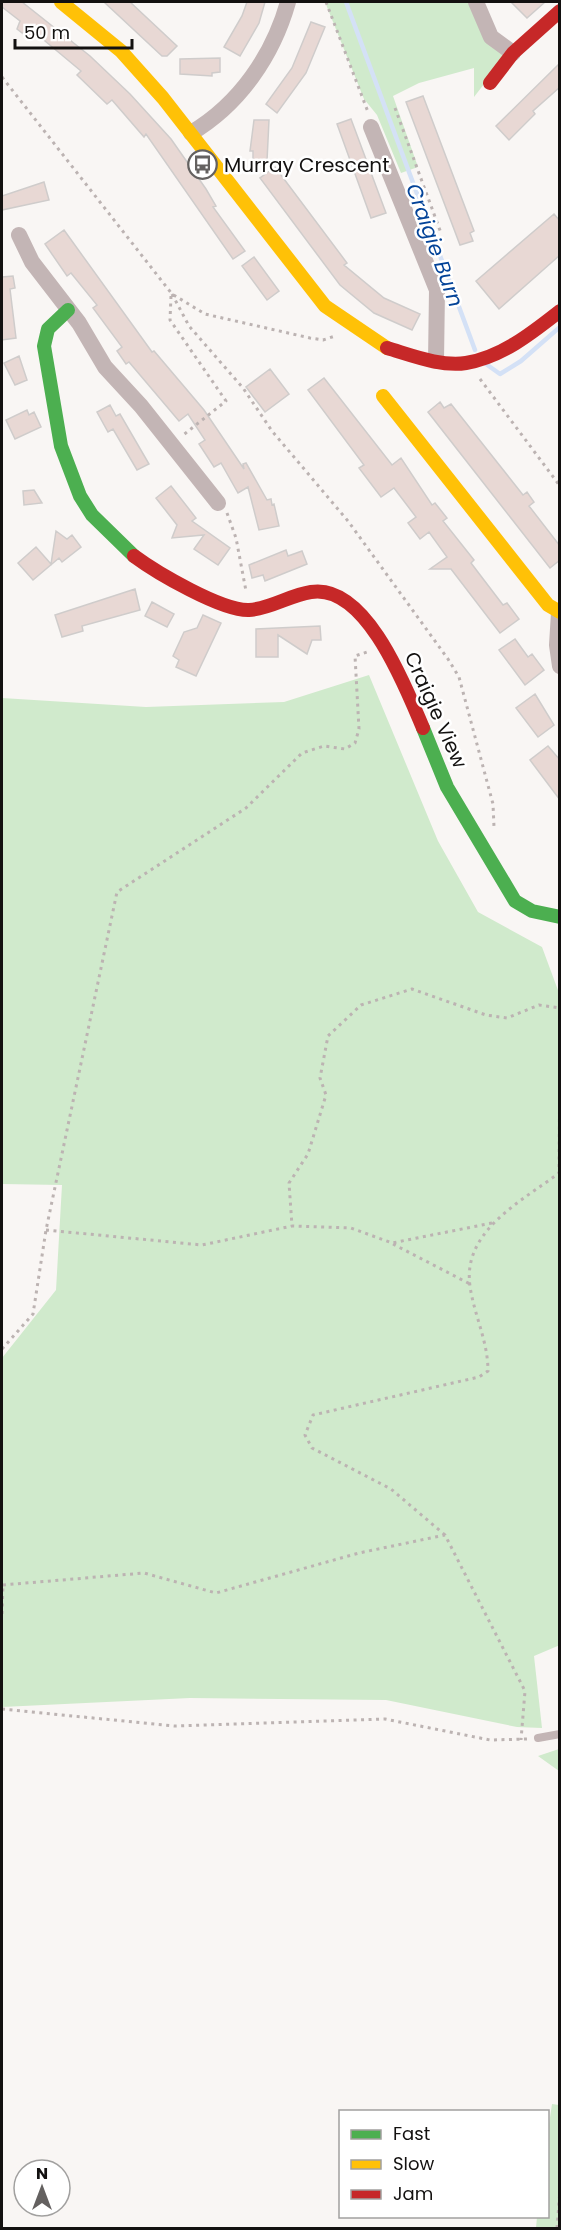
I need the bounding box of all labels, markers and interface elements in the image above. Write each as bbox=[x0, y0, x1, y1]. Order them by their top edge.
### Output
scale bar bbox=[15, 12, 132, 50]
text: 50 m bbox=[24, 20, 70, 45]
bus stop icon: Murray Crescent bbox=[187, 149, 219, 181]
place label: Murray Crescent bbox=[224, 151, 389, 179]
water label: Craigie Burn bbox=[399, 179, 471, 311]
street label: Craigie View bbox=[398, 647, 474, 773]
legend bbox=[339, 2110, 549, 2218]
text: Fast bbox=[393, 2121, 430, 2146]
text: Slow bbox=[393, 2151, 435, 2176]
north arrow bbox=[12, 2158, 72, 2218]
text: N bbox=[36, 2162, 48, 2185]
text: Jam bbox=[393, 2181, 433, 2206]

